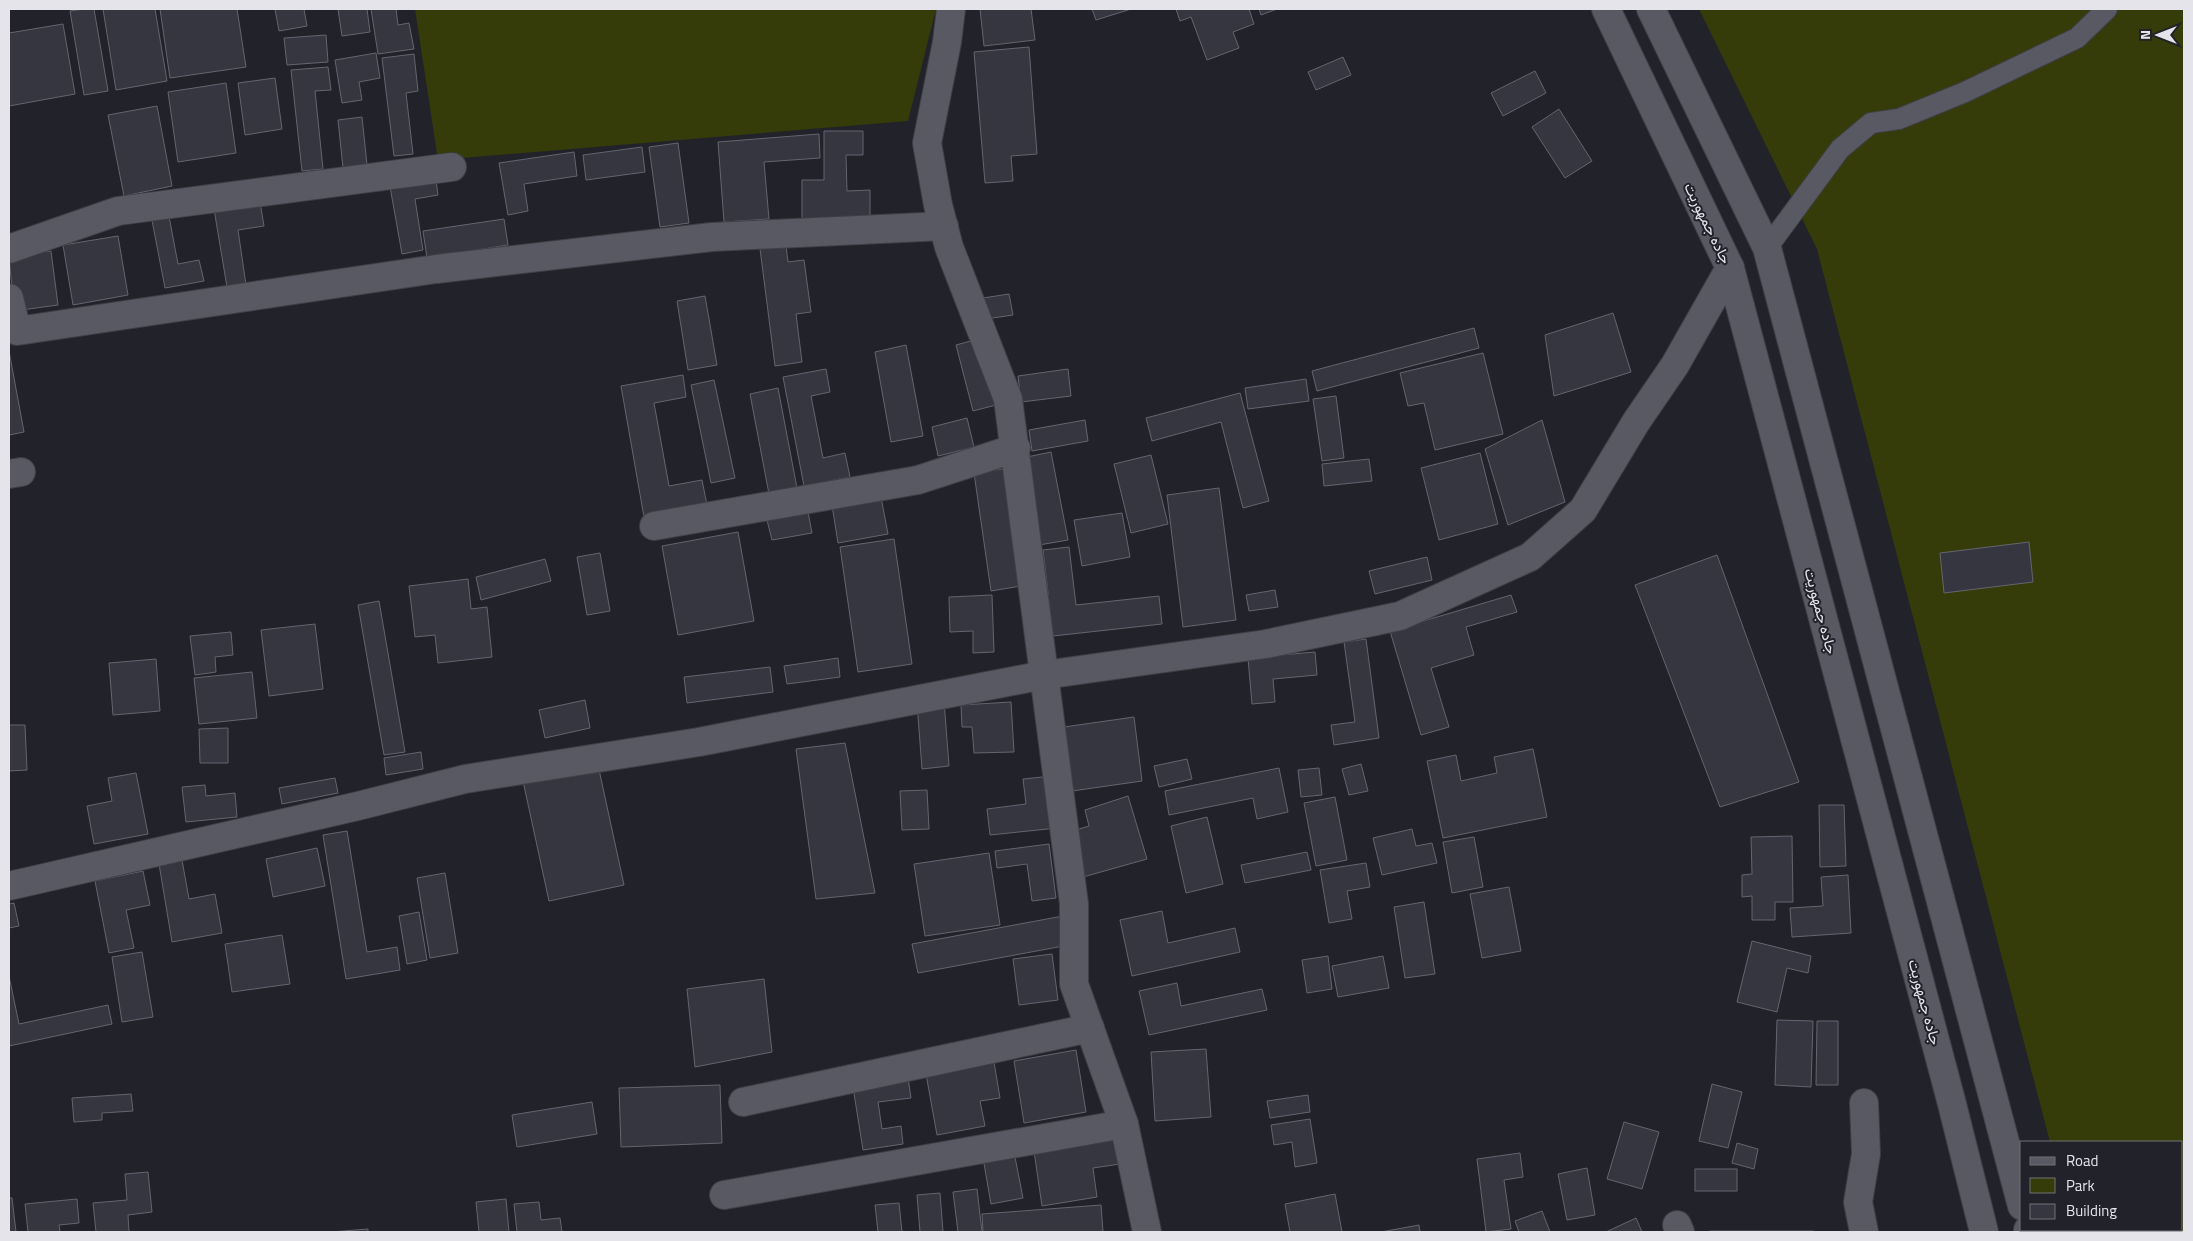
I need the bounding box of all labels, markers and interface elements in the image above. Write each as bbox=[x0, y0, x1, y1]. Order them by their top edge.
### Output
north arrow bbox=[2133, 10, 2183, 60]
text: N bbox=[2134, 30, 2155, 40]
street label: جاده جمهوریت bbox=[1678, 178, 1738, 268]
street label: جاده جمهوریت bbox=[1799, 566, 1843, 656]
street label: جاده جمهوریت bbox=[1903, 957, 1947, 1047]
legend bbox=[2020, 1141, 2183, 1231]
text: Road bbox=[2066, 1149, 2098, 1172]
text: Park bbox=[2066, 1174, 2095, 1197]
text: Building bbox=[2066, 1199, 2117, 1222]

